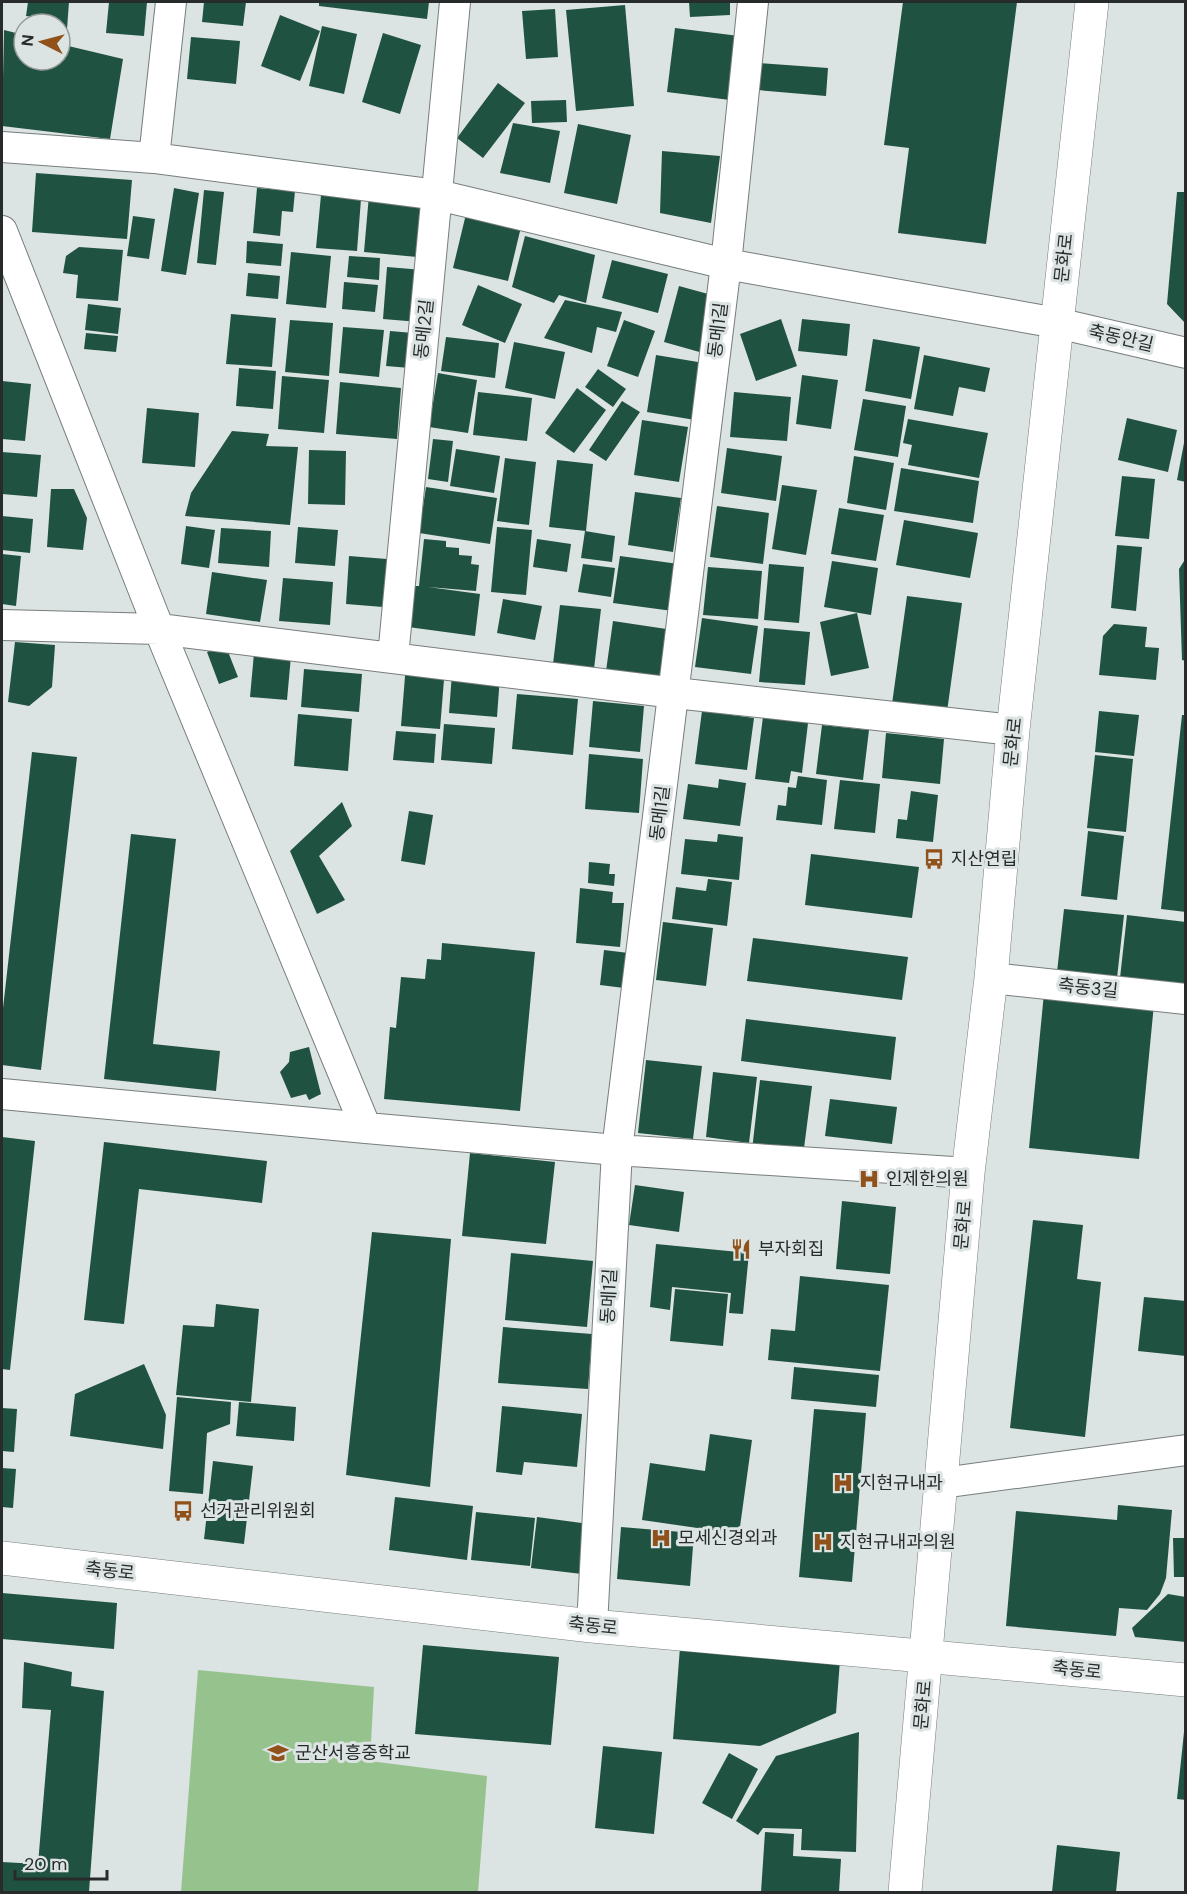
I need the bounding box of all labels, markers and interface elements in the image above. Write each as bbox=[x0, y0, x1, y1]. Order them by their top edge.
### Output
north arrow bbox=[12, 12, 72, 72]
text: N bbox=[17, 34, 39, 47]
street label: 문화로 bbox=[1049, 232, 1079, 284]
street label: 동메2길 bbox=[409, 298, 439, 360]
street label: 동메1길 bbox=[703, 301, 733, 359]
street label: 축동안길 bbox=[1086, 319, 1156, 357]
street label: 문화로 bbox=[998, 716, 1028, 768]
street label: 동메1길 bbox=[645, 784, 675, 842]
bus stop icon: 지산연립 bbox=[922, 847, 946, 871]
place label: 지산연립 bbox=[951, 847, 1017, 871]
street label: 축동3길 bbox=[1057, 973, 1119, 1003]
hospital icon: 인제한의원 bbox=[857, 1167, 881, 1191]
place label: 인제한의원 bbox=[886, 1167, 969, 1191]
street label: 문화로 bbox=[949, 1199, 977, 1251]
restaurant icon: 부자회집 bbox=[729, 1237, 753, 1261]
place label: 부자회집 bbox=[758, 1237, 824, 1261]
street label: 동메1길 bbox=[596, 1268, 622, 1324]
hospital icon: 지현규내과 bbox=[831, 1471, 855, 1495]
place label: 지현규내과 bbox=[860, 1471, 943, 1495]
bus stop icon: 선거관리위원회 bbox=[171, 1499, 195, 1523]
place label: 선거관리위원회 bbox=[200, 1499, 316, 1523]
hospital icon: 모세신경외과 bbox=[649, 1526, 673, 1550]
place label: 모세신경외과 bbox=[678, 1526, 778, 1550]
hospital icon: 지현규내과의원 bbox=[811, 1530, 835, 1554]
place label: 지현규내과의원 bbox=[840, 1530, 956, 1554]
street label: 축동로 bbox=[84, 1556, 136, 1586]
street label: 축동로 bbox=[567, 1611, 619, 1641]
street label: 축동로 bbox=[1051, 1655, 1103, 1685]
street label: 문화로 bbox=[909, 1679, 937, 1731]
school or university icon: 군산서흥중학교 bbox=[266, 1741, 290, 1765]
place label: 군산서흥중학교 bbox=[295, 1741, 411, 1765]
scale bar bbox=[15, 1843, 106, 1881]
text: 20 m bbox=[24, 1852, 67, 1876]

